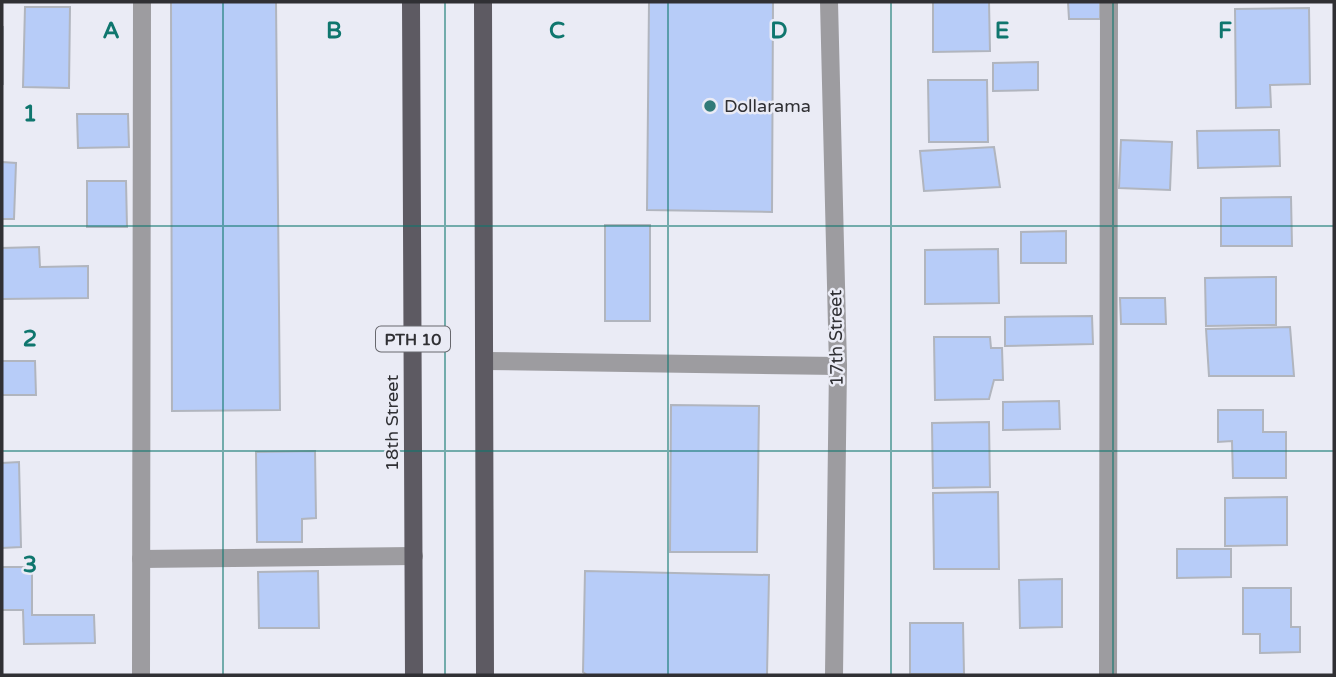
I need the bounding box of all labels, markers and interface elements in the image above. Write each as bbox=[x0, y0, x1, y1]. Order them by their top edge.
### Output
text: A bbox=[102, 17, 120, 45]
text: B bbox=[326, 17, 342, 45]
text: C bbox=[549, 17, 565, 45]
text: D bbox=[770, 17, 788, 45]
text: E bbox=[995, 17, 1009, 45]
text: F bbox=[1218, 17, 1232, 45]
place label: Dollarama bbox=[724, 95, 811, 117]
marker: Dollarama bbox=[702, 98, 718, 114]
text: 1 bbox=[23, 100, 37, 128]
street label: 17th Street bbox=[824, 289, 848, 386]
text: 2 bbox=[23, 325, 37, 353]
road number: PTH 10 bbox=[376, 326, 450, 352]
street label: 18th Street bbox=[381, 375, 403, 471]
text: 3 bbox=[23, 551, 37, 579]

